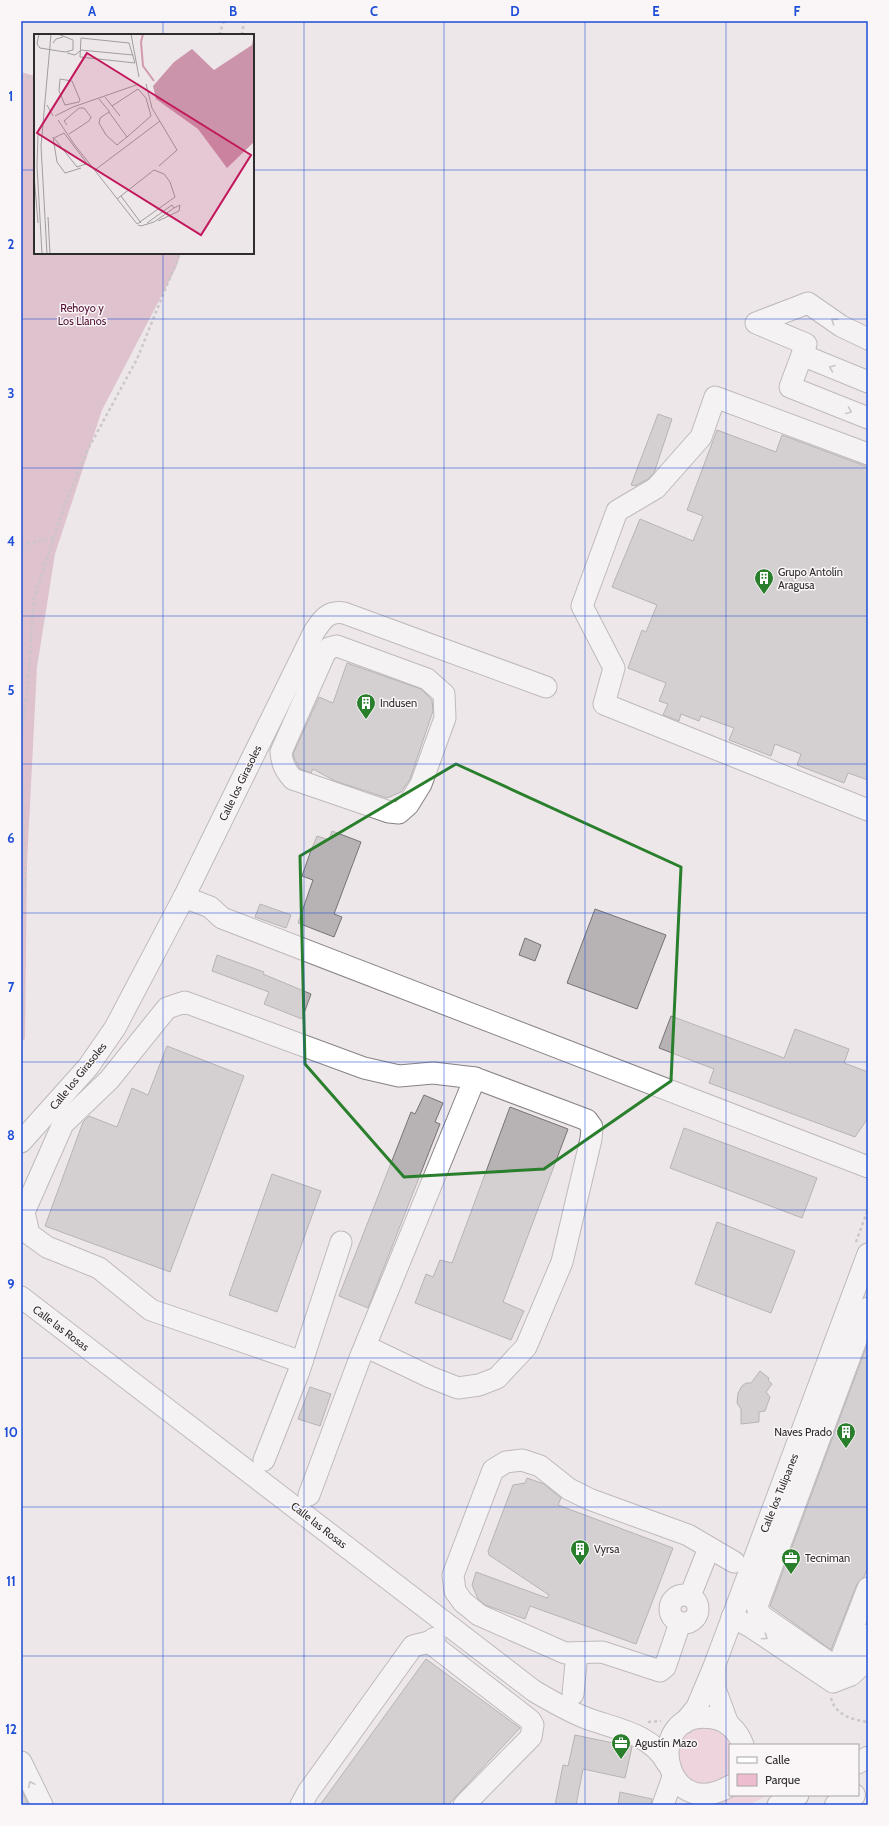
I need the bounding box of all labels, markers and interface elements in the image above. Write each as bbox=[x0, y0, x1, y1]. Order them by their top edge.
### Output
text: A bbox=[88, 3, 97, 19]
text: B bbox=[229, 3, 237, 19]
text: C bbox=[370, 3, 378, 19]
text: D bbox=[510, 3, 520, 19]
text: E bbox=[652, 3, 660, 19]
text: F bbox=[794, 3, 801, 19]
inset map bbox=[34, 34, 254, 254]
text: 1 bbox=[9, 88, 13, 104]
text: 2 bbox=[8, 236, 15, 252]
park label: Rehoyo y Los Llanos bbox=[58, 301, 107, 328]
one-way arrow bbox=[831, 319, 838, 326]
one-way arrow bbox=[828, 364, 835, 372]
text: 3 bbox=[7, 385, 15, 401]
one-way arrow bbox=[846, 406, 853, 414]
text: 4 bbox=[7, 533, 15, 549]
place label: Grupo Antolín Aragusa bbox=[778, 565, 843, 592]
building icon: Grupo Antolín Aragusa bbox=[753, 567, 775, 595]
text: 5 bbox=[8, 682, 15, 698]
building icon: Indusen bbox=[355, 692, 377, 720]
place label: Indusen bbox=[380, 696, 417, 710]
street label: Calle los Girasoles bbox=[216, 742, 265, 823]
text: 6 bbox=[7, 830, 15, 846]
text: 7 bbox=[8, 979, 15, 995]
street label: Calle los Girasoles bbox=[47, 1039, 110, 1112]
text: 8 bbox=[7, 1127, 15, 1143]
text: 9 bbox=[7, 1276, 15, 1292]
street label: Calle las Rosas bbox=[30, 1302, 92, 1354]
building icon: Naves Prado bbox=[835, 1421, 857, 1449]
text: 10 bbox=[4, 1424, 18, 1440]
place label: Naves Prado bbox=[774, 1425, 832, 1439]
street label: Calle los Tulipanes bbox=[757, 1451, 801, 1535]
street label: Calle las Rosas bbox=[288, 1499, 350, 1551]
building icon: Vyrsa bbox=[569, 1538, 591, 1566]
place label: Vyrsa bbox=[594, 1542, 620, 1556]
office icon: Tecniman bbox=[780, 1547, 802, 1575]
place label: Tecniman bbox=[805, 1551, 850, 1565]
text: 11 bbox=[6, 1573, 16, 1589]
one-way arrow bbox=[761, 1632, 768, 1639]
text: 12 bbox=[5, 1721, 17, 1737]
office icon: Agustín Mazo bbox=[610, 1732, 632, 1760]
place label: Agustín Mazo bbox=[635, 1736, 697, 1750]
legend bbox=[729, 1744, 859, 1796]
text: Calle bbox=[765, 1752, 790, 1767]
text: Parque bbox=[765, 1772, 800, 1787]
one-way arrow bbox=[29, 1780, 36, 1788]

